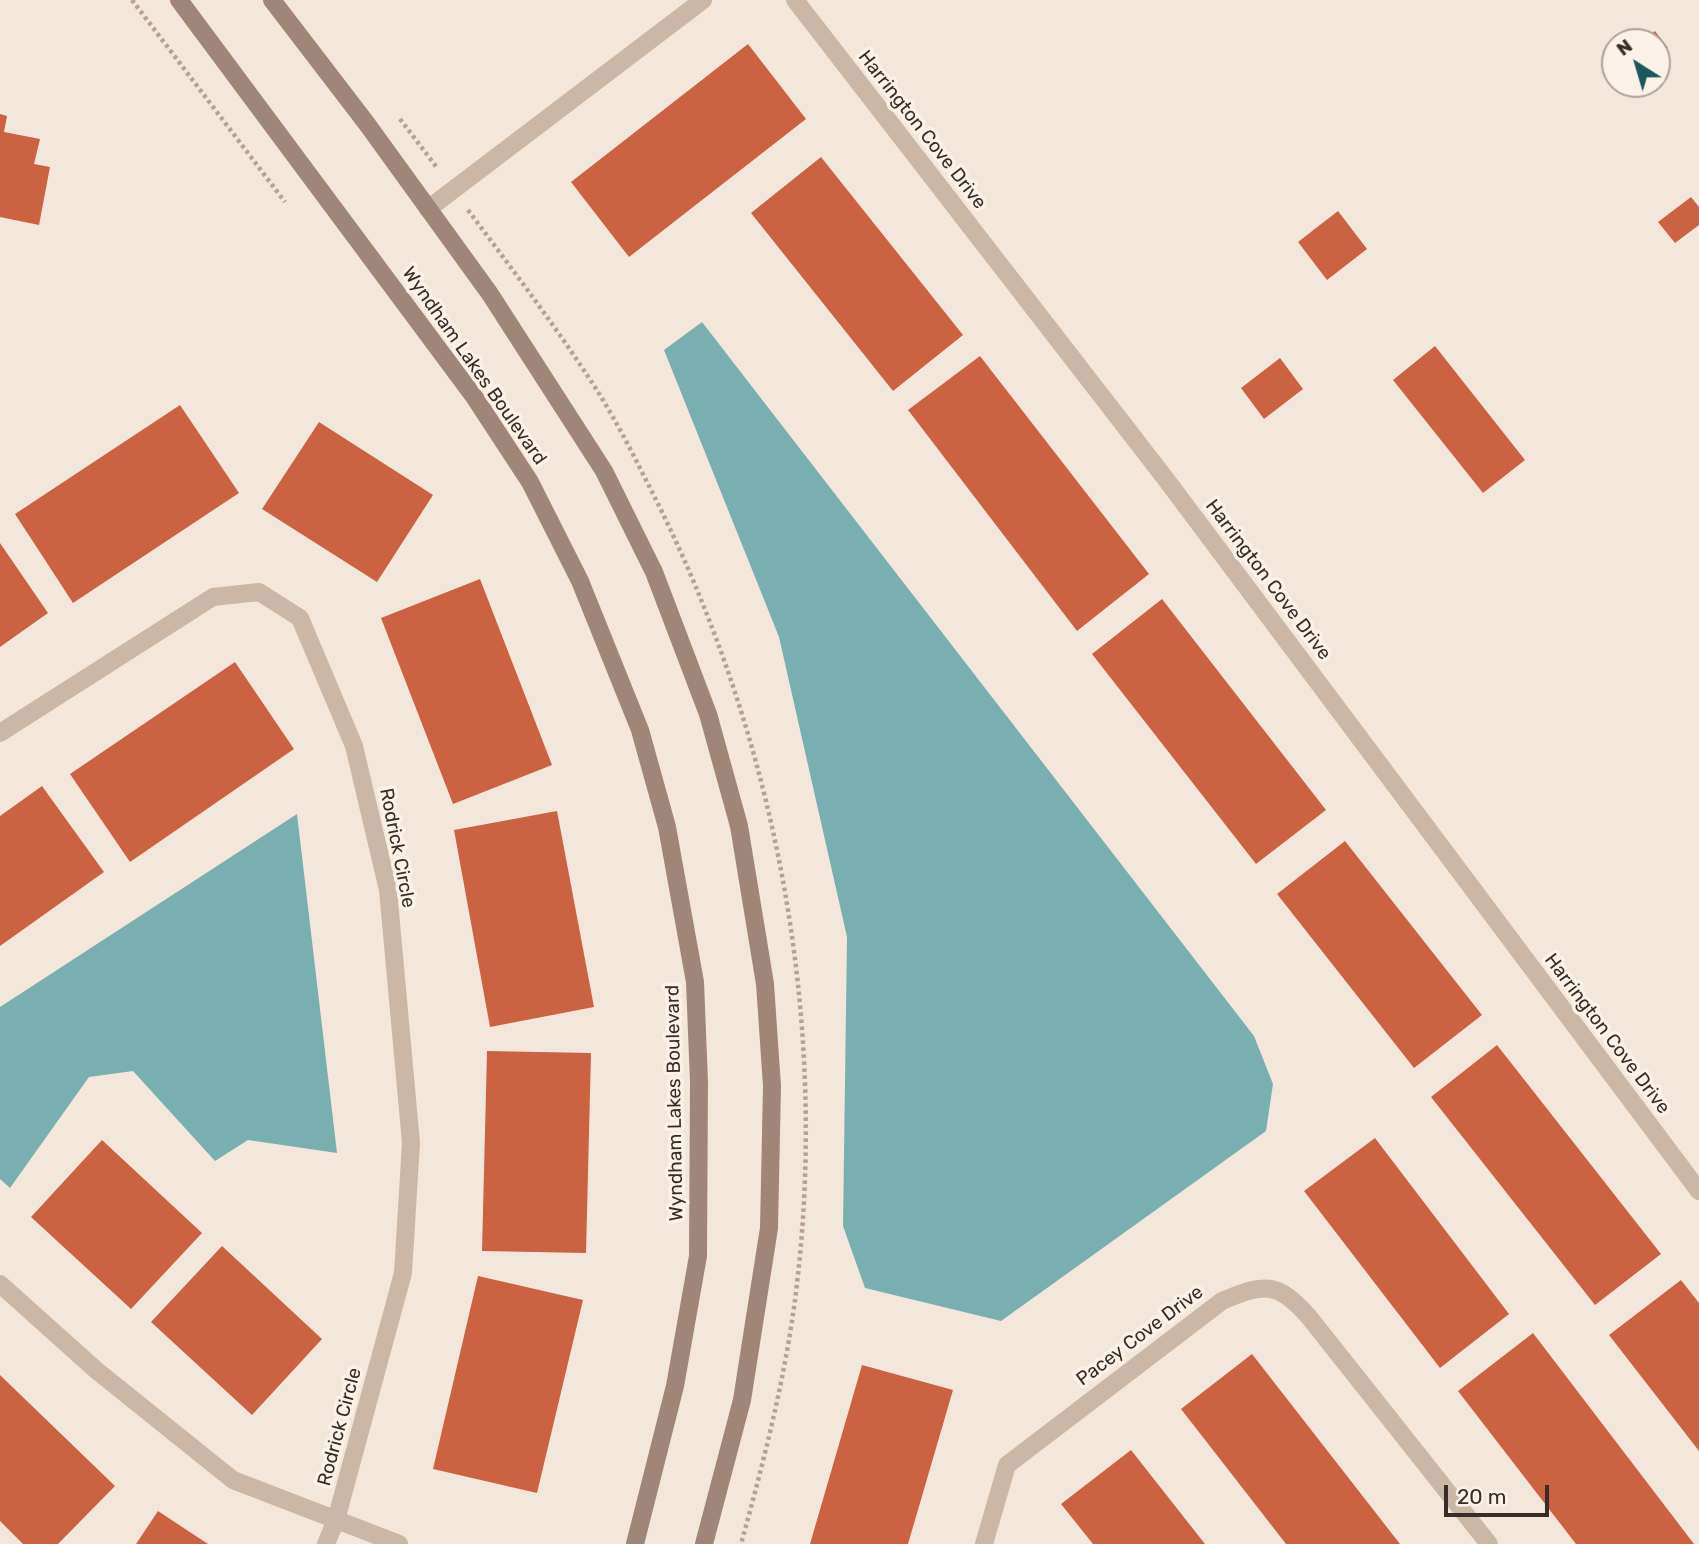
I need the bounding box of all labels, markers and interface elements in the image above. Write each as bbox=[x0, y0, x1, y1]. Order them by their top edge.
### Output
north arrow bbox=[1601, 28, 1671, 98]
text: N bbox=[1612, 34, 1637, 61]
street label: Harrington Cove Drive bbox=[853, 46, 991, 214]
street label: Wyndham Lakes Boulevard bbox=[397, 263, 551, 469]
street label: Harrington Cove Drive bbox=[1200, 495, 1336, 665]
street label: Rodrick Circle bbox=[374, 786, 420, 910]
street label: Harrington Cove Drive bbox=[1539, 949, 1675, 1119]
street label: Wyndham Lakes Boulevard bbox=[662, 985, 688, 1221]
street label: Pacey Cove Drive bbox=[1072, 1281, 1208, 1391]
street label: Rodrick Circle bbox=[313, 1365, 367, 1489]
scale bar bbox=[1447, 1470, 1552, 1514]
text: 20 m bbox=[1457, 1484, 1506, 1509]

